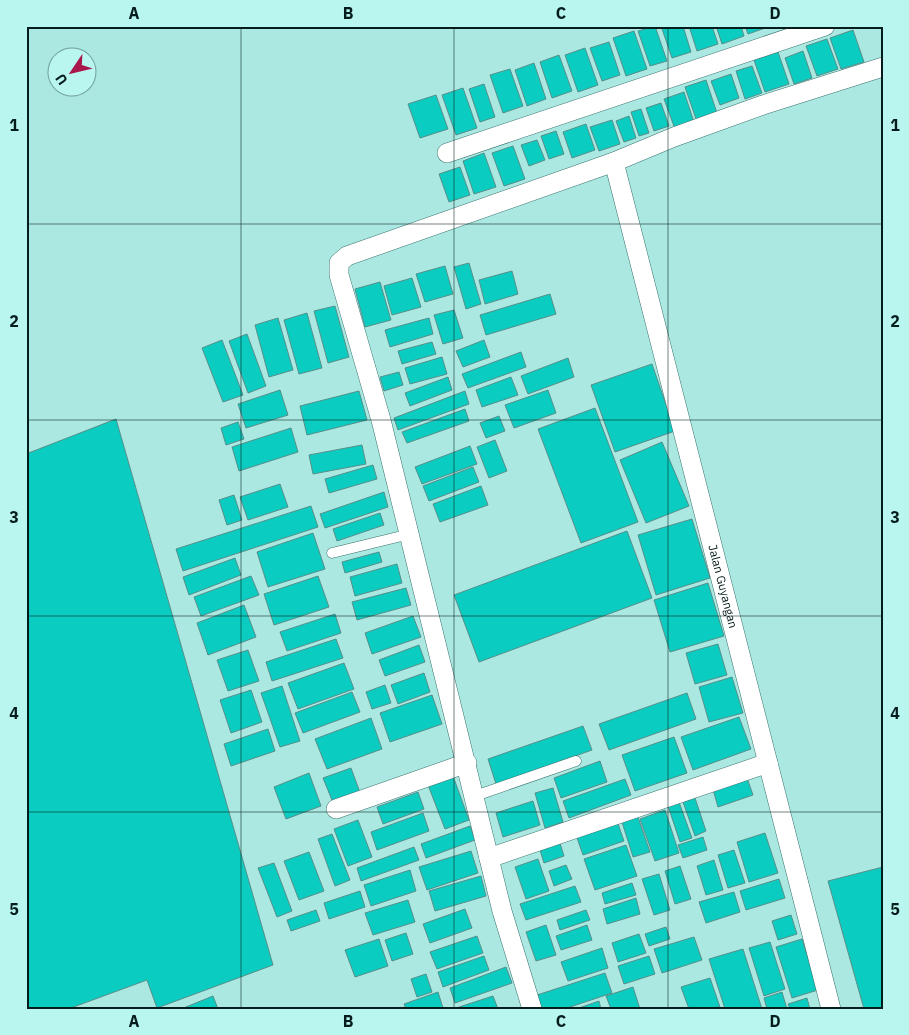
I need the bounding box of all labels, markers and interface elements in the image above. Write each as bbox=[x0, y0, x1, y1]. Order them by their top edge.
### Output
text: A bbox=[129, 3, 140, 23]
text: B bbox=[343, 3, 354, 23]
text: C bbox=[556, 3, 566, 23]
text: D bbox=[769, 3, 781, 23]
north arrow bbox=[48, 48, 98, 98]
text: U bbox=[51, 70, 72, 89]
text: 1 bbox=[9, 115, 19, 135]
text: 1 bbox=[890, 115, 900, 135]
text: 2 bbox=[9, 311, 19, 331]
text: 2 bbox=[890, 311, 900, 331]
text: 3 bbox=[9, 507, 19, 527]
text: 3 bbox=[890, 507, 900, 527]
street label: Jalan Guyangan bbox=[705, 543, 741, 630]
text: 4 bbox=[9, 703, 19, 723]
text: 4 bbox=[890, 703, 900, 723]
text: 5 bbox=[9, 899, 19, 919]
text: 5 bbox=[890, 899, 900, 919]
text: A bbox=[129, 1011, 140, 1031]
text: B bbox=[343, 1011, 354, 1031]
text: C bbox=[556, 1011, 566, 1031]
text: D bbox=[769, 1011, 781, 1031]

